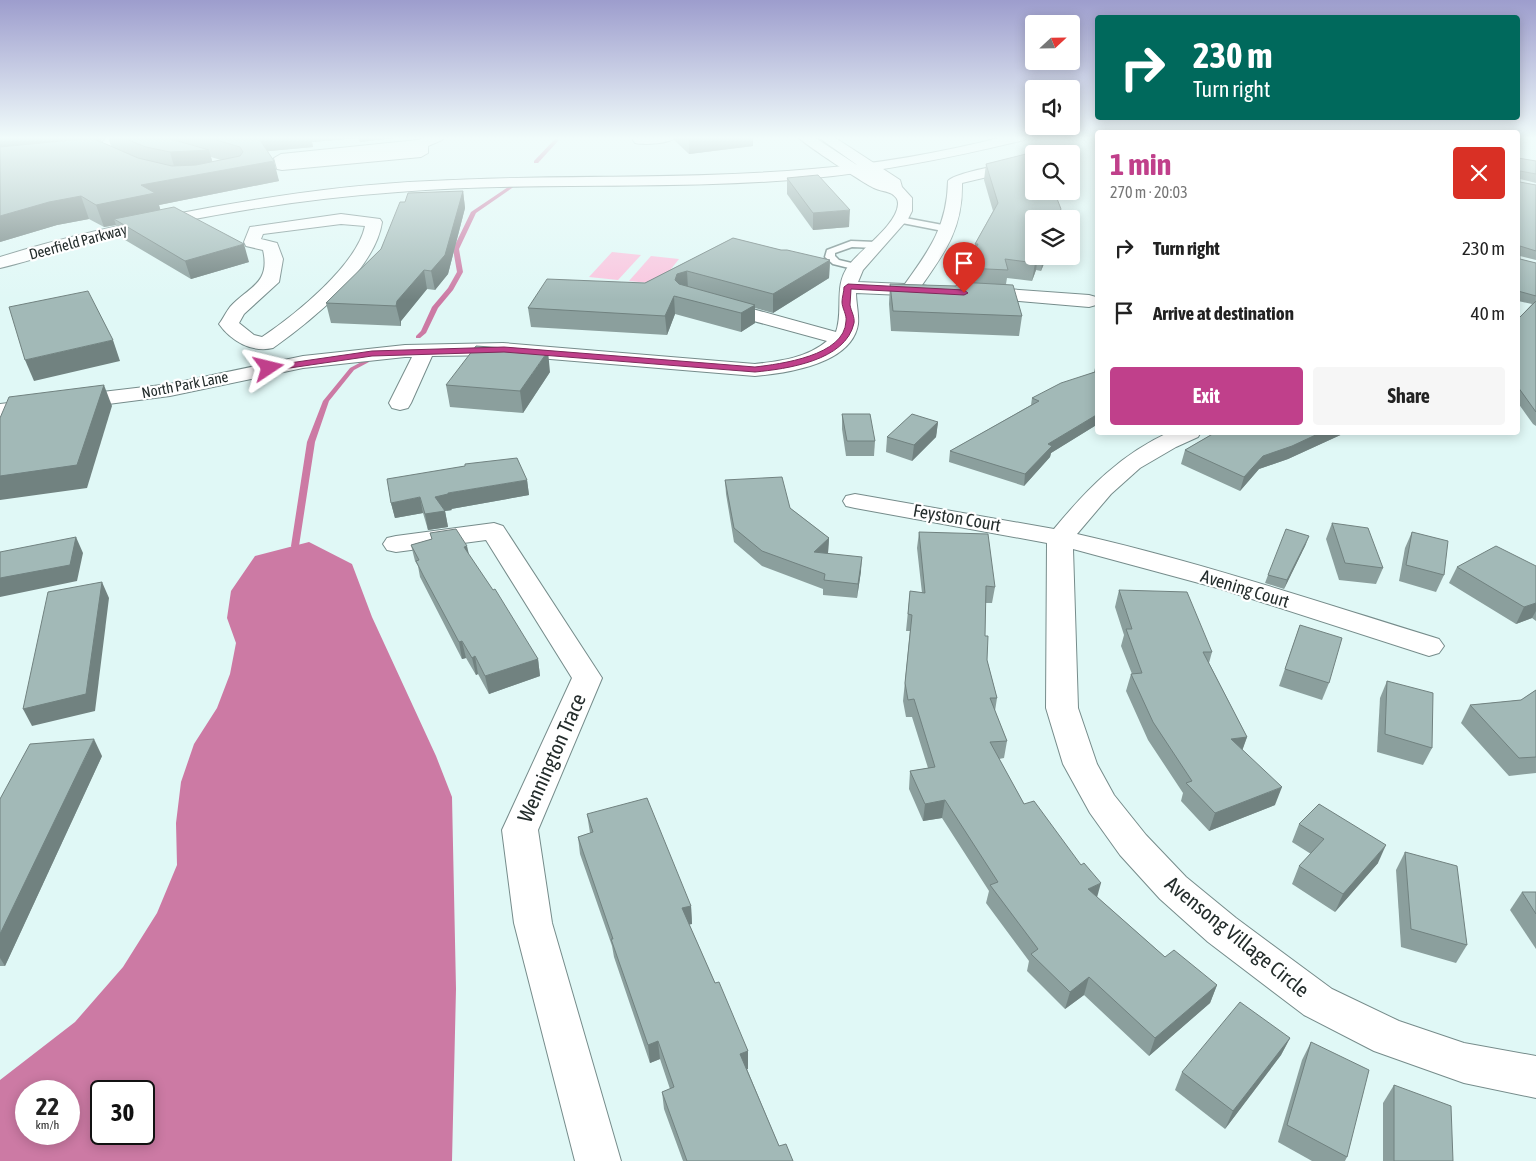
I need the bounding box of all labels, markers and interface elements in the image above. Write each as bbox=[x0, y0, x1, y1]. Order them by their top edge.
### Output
north arrow bbox=[1025, 15, 1080, 70]
map controls bbox=[1025, 15, 1080, 265]
icon: right bbox=[1110, 35, 1175, 100]
text: 230 m bbox=[1193, 35, 1272, 75]
text: Turn right bbox=[1193, 76, 1270, 102]
button: sound bbox=[1025, 80, 1080, 135]
button: search bbox=[1025, 145, 1080, 200]
text: 1 min bbox=[1110, 147, 1171, 181]
button: close bbox=[1453, 147, 1505, 199]
text: 270 m · 20:03 bbox=[1110, 183, 1188, 201]
button: layers bbox=[1025, 210, 1080, 265]
street label: Deerfield Parkway bbox=[27, 220, 129, 263]
icon: right bbox=[1110, 234, 1138, 262]
text: Turn right bbox=[1153, 237, 1220, 259]
text: 230 m bbox=[1462, 237, 1505, 259]
pin bbox=[943, 242, 985, 293]
icon: arrive bbox=[950, 249, 978, 277]
icon: arrive bbox=[1110, 299, 1138, 327]
text: Arrive at destination bbox=[1153, 302, 1294, 324]
text: 40 m bbox=[1471, 302, 1505, 324]
position arrow bbox=[242, 341, 294, 393]
button: Exit bbox=[1110, 367, 1303, 425]
button: Share bbox=[1313, 367, 1505, 425]
street label: North Park Lane bbox=[140, 368, 230, 401]
street label: Feyston Court bbox=[911, 499, 1003, 536]
street label: Avening Court bbox=[1198, 565, 1292, 612]
street label: Wennington Trace bbox=[512, 690, 590, 826]
street label: Avensong Village Circle bbox=[1161, 871, 1314, 1002]
speed limit sign: 30 bbox=[90, 1080, 155, 1145]
text: 22 bbox=[36, 1092, 59, 1120]
text: km/h bbox=[36, 1118, 59, 1132]

